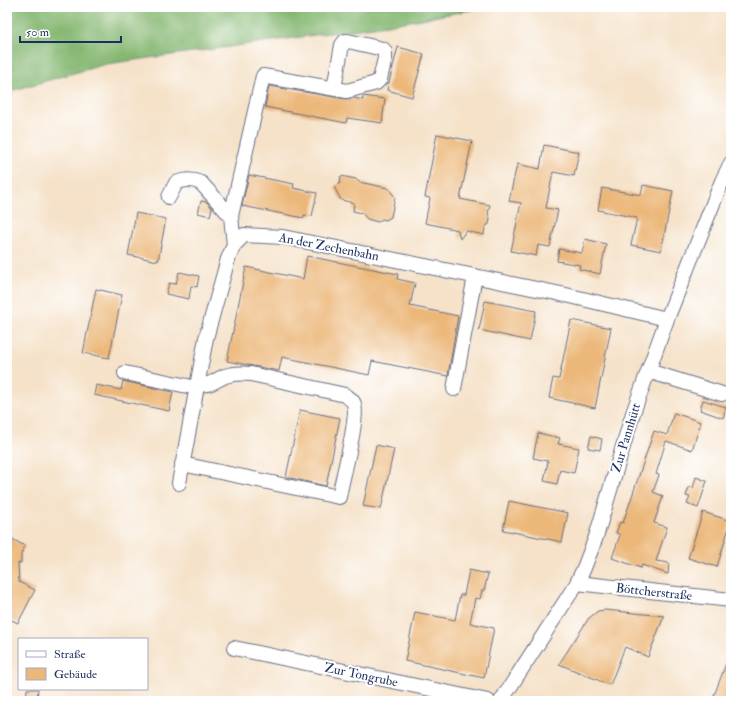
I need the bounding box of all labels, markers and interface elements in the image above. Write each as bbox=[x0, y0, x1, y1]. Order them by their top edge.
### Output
scale bar bbox=[20, 18, 121, 44]
text: 50 m bbox=[26, 25, 50, 40]
street label: An der Zechenbahn bbox=[277, 229, 381, 265]
street label: Zur Pannhütt bbox=[608, 401, 644, 475]
street label: Böttcherstraße bbox=[615, 580, 694, 604]
legend bbox=[18, 638, 148, 690]
text: Straße bbox=[54, 647, 85, 662]
street label: Zur Tongrube bbox=[323, 659, 400, 691]
text: Gebäude bbox=[54, 667, 97, 682]

